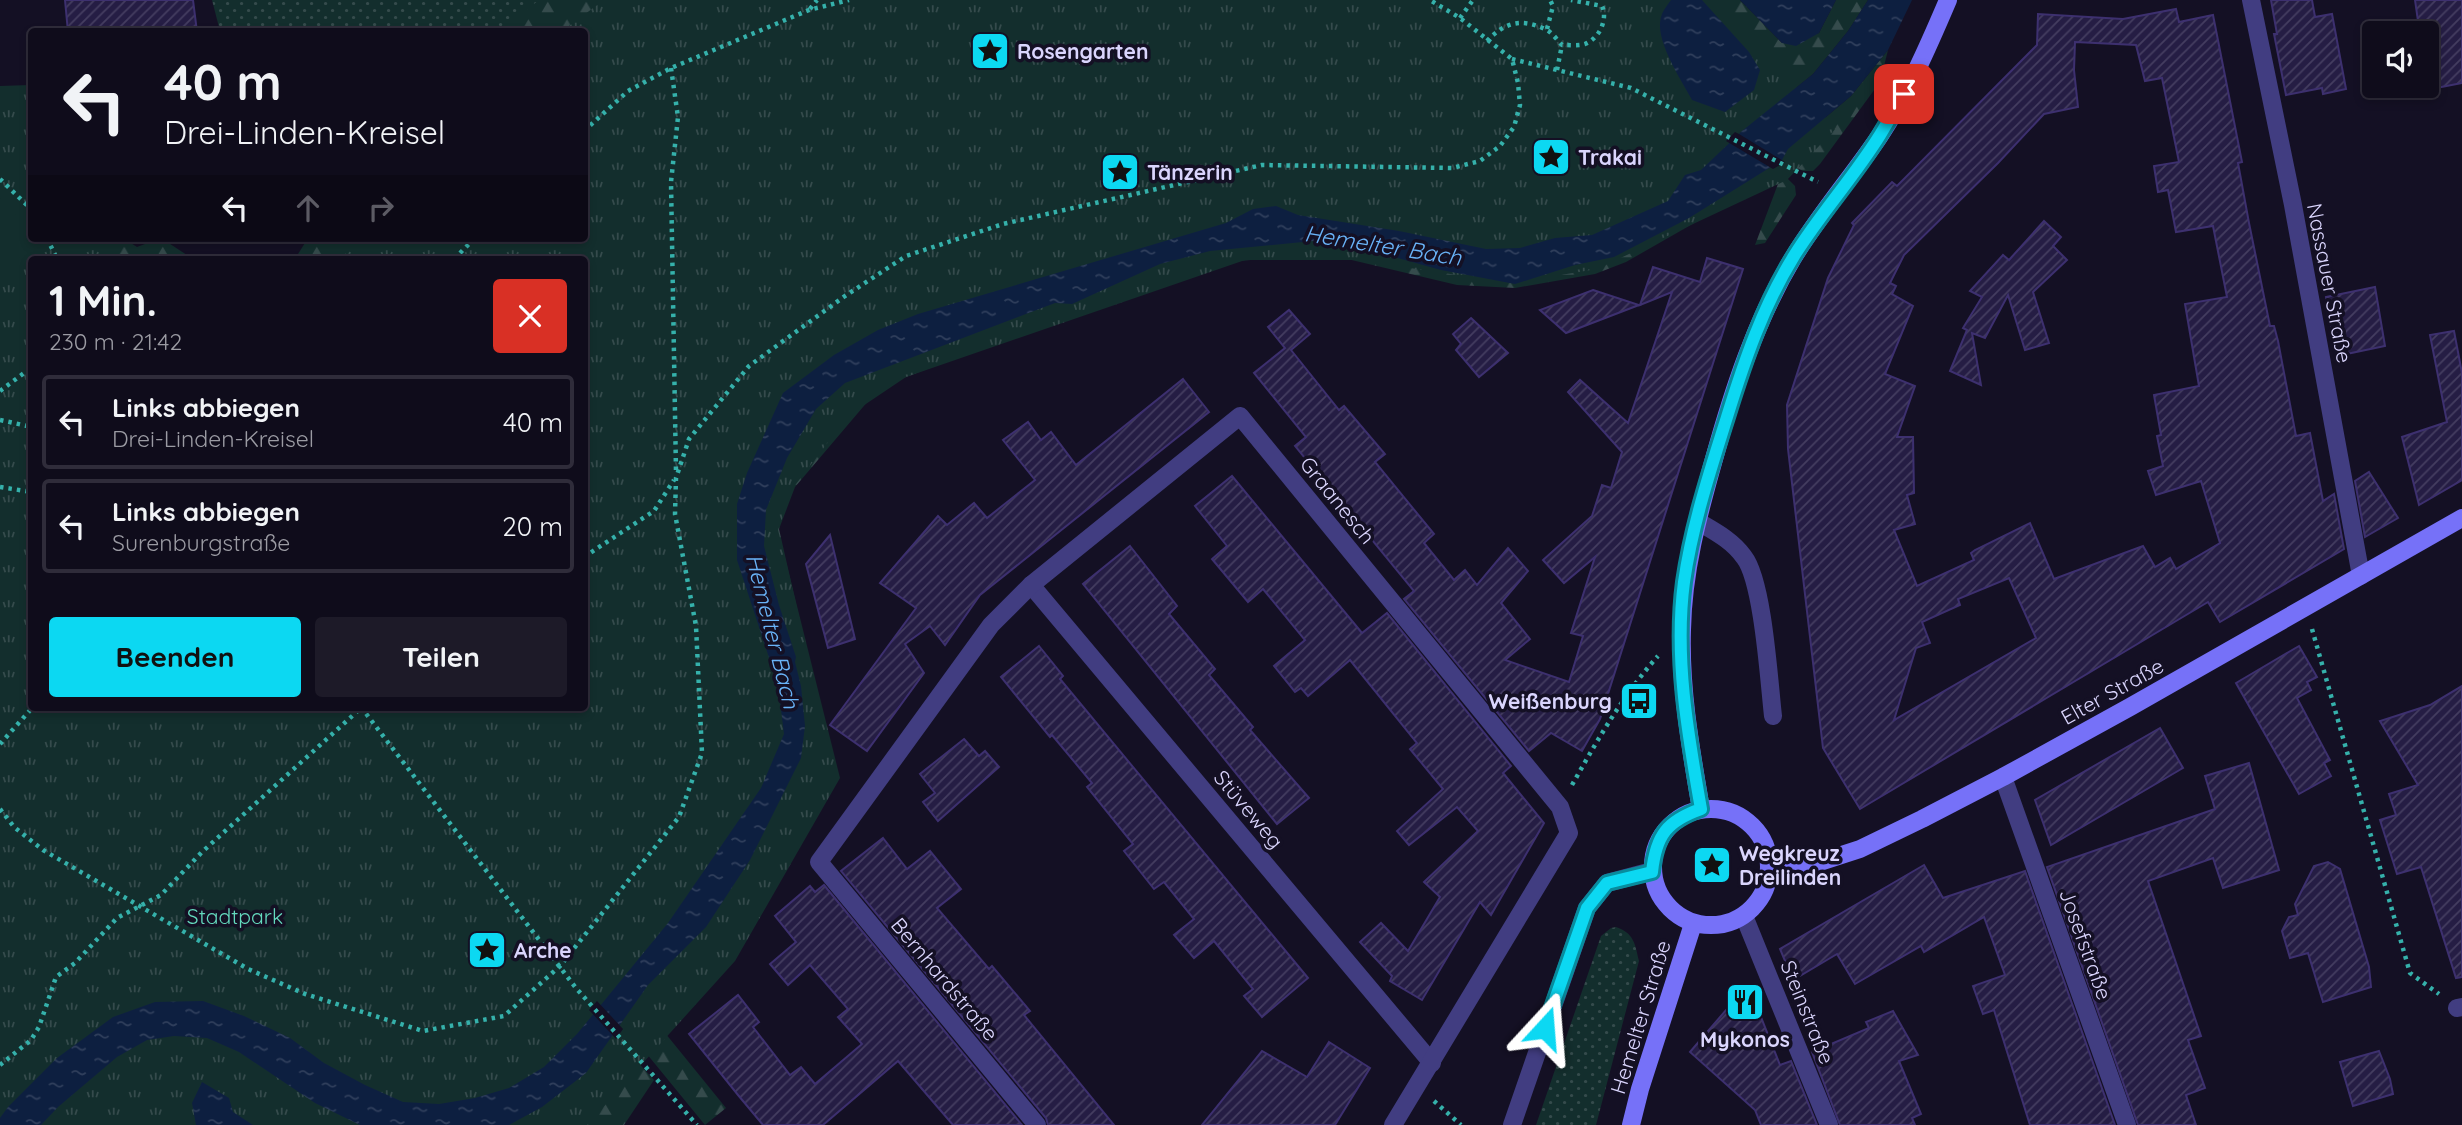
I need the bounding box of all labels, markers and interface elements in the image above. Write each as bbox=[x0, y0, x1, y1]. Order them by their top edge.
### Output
map controls bbox=[2362, 21, 2439, 98]
button: sound bbox=[2362, 21, 2439, 98]
place icon: Rosengarten bbox=[969, 30, 1011, 72]
place label: Rosengarten bbox=[1017, 38, 1148, 64]
text: 40 m bbox=[164, 51, 282, 112]
icon: left bbox=[49, 56, 140, 147]
pin bbox=[1874, 64, 1934, 124]
icon: arrive bbox=[1885, 75, 1923, 113]
text: Drei-Linden-Kreisel bbox=[164, 112, 445, 152]
place icon: Trakai bbox=[1530, 136, 1572, 178]
place label: Trakai bbox=[1578, 144, 1642, 170]
place icon: Tänzerin bbox=[1099, 151, 1141, 193]
place label: Tänzerin bbox=[1147, 159, 1233, 185]
icon: left bbox=[216, 189, 254, 227]
icon: ahead bbox=[289, 189, 327, 227]
icon: right bbox=[362, 189, 400, 227]
street label: Nassauer Straße bbox=[2302, 201, 2358, 365]
water label: Hemelter Bach bbox=[1302, 218, 1464, 272]
text: 1 Min. bbox=[49, 274, 157, 327]
button: close bbox=[493, 279, 567, 353]
text: 230 m · 21:42 bbox=[49, 327, 182, 356]
text: Links abbiegen bbox=[112, 391, 300, 424]
icon: left bbox=[53, 403, 91, 441]
text: 40 m bbox=[503, 406, 563, 439]
text: Drei-Linden-Kreisel bbox=[112, 424, 314, 453]
street label: Graanesch bbox=[1295, 451, 1381, 549]
text: Links abbiegen bbox=[112, 495, 300, 528]
icon: left bbox=[53, 507, 91, 545]
text: 20 m bbox=[502, 510, 563, 543]
text: Surenburgstraße bbox=[112, 528, 290, 557]
water label: Hemelter Bach bbox=[740, 551, 806, 712]
button: Beenden bbox=[49, 617, 301, 697]
button: Teilen bbox=[315, 617, 567, 697]
street label: Elter Straße bbox=[2056, 652, 2168, 730]
bus stop icon: Weißenburg bbox=[1618, 680, 1660, 722]
place label: Weißenburg bbox=[1489, 688, 1612, 714]
street label: Stüveweg bbox=[1209, 764, 1289, 854]
place label: Wegkreuz Dreilinden bbox=[1739, 840, 1841, 890]
place icon: Wegkreuz Dreilinden bbox=[1691, 844, 1733, 886]
street label: Josefstraße bbox=[2054, 885, 2118, 1003]
park label: Stadtpark bbox=[187, 903, 283, 929]
street label: Bernhardstraße bbox=[886, 912, 1004, 1046]
place icon: Arche bbox=[466, 929, 508, 971]
place label: Arche bbox=[514, 937, 572, 963]
street label: Hemelter Straße bbox=[1604, 937, 1676, 1097]
street label: Steinstraße bbox=[1775, 956, 1841, 1068]
restaurant icon: Mykonos bbox=[1724, 981, 1766, 1023]
position arrow bbox=[1508, 991, 1582, 1065]
place label: Mykonos bbox=[1700, 1026, 1790, 1052]

